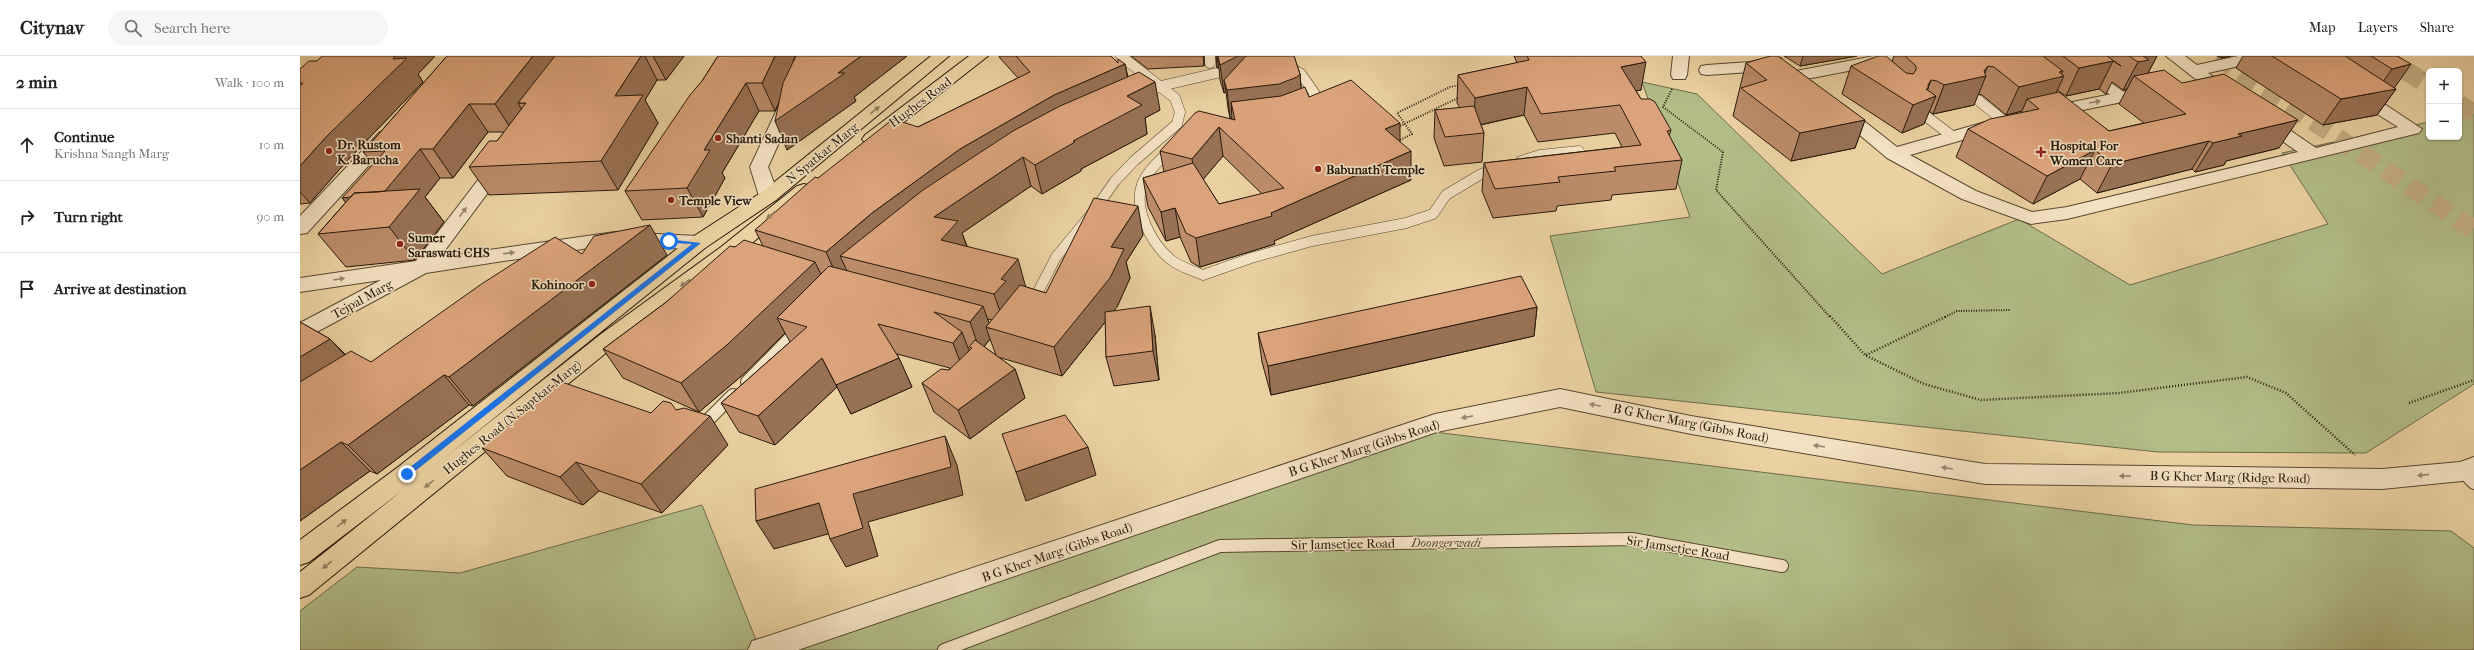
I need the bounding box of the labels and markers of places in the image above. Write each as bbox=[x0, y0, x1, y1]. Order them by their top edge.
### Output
place label: Shanti Sadan bbox=[726, 131, 799, 146]
marker: Shanti Sadan bbox=[713, 133, 723, 143]
place label: Dr. Rustom K. Barucha bbox=[337, 137, 401, 167]
place label: Hospital For Women Care bbox=[2049, 138, 2123, 168]
marker: Dr. Rustom K. Barucha bbox=[324, 146, 334, 156]
marker: Hospital For Women Care bbox=[2035, 146, 2047, 158]
place label: Babunath Temple bbox=[1326, 162, 1425, 178]
marker: Babunath Temple bbox=[1313, 164, 1323, 174]
place label: Temple View bbox=[678, 193, 753, 209]
marker: Temple View bbox=[666, 195, 676, 205]
place label: Sumer Saraswati CHS bbox=[408, 230, 490, 260]
marker: Sumer Saraswati CHS bbox=[395, 239, 405, 249]
place label: Kohinoor bbox=[531, 277, 584, 292]
marker: Kohinoor bbox=[587, 279, 597, 289]

